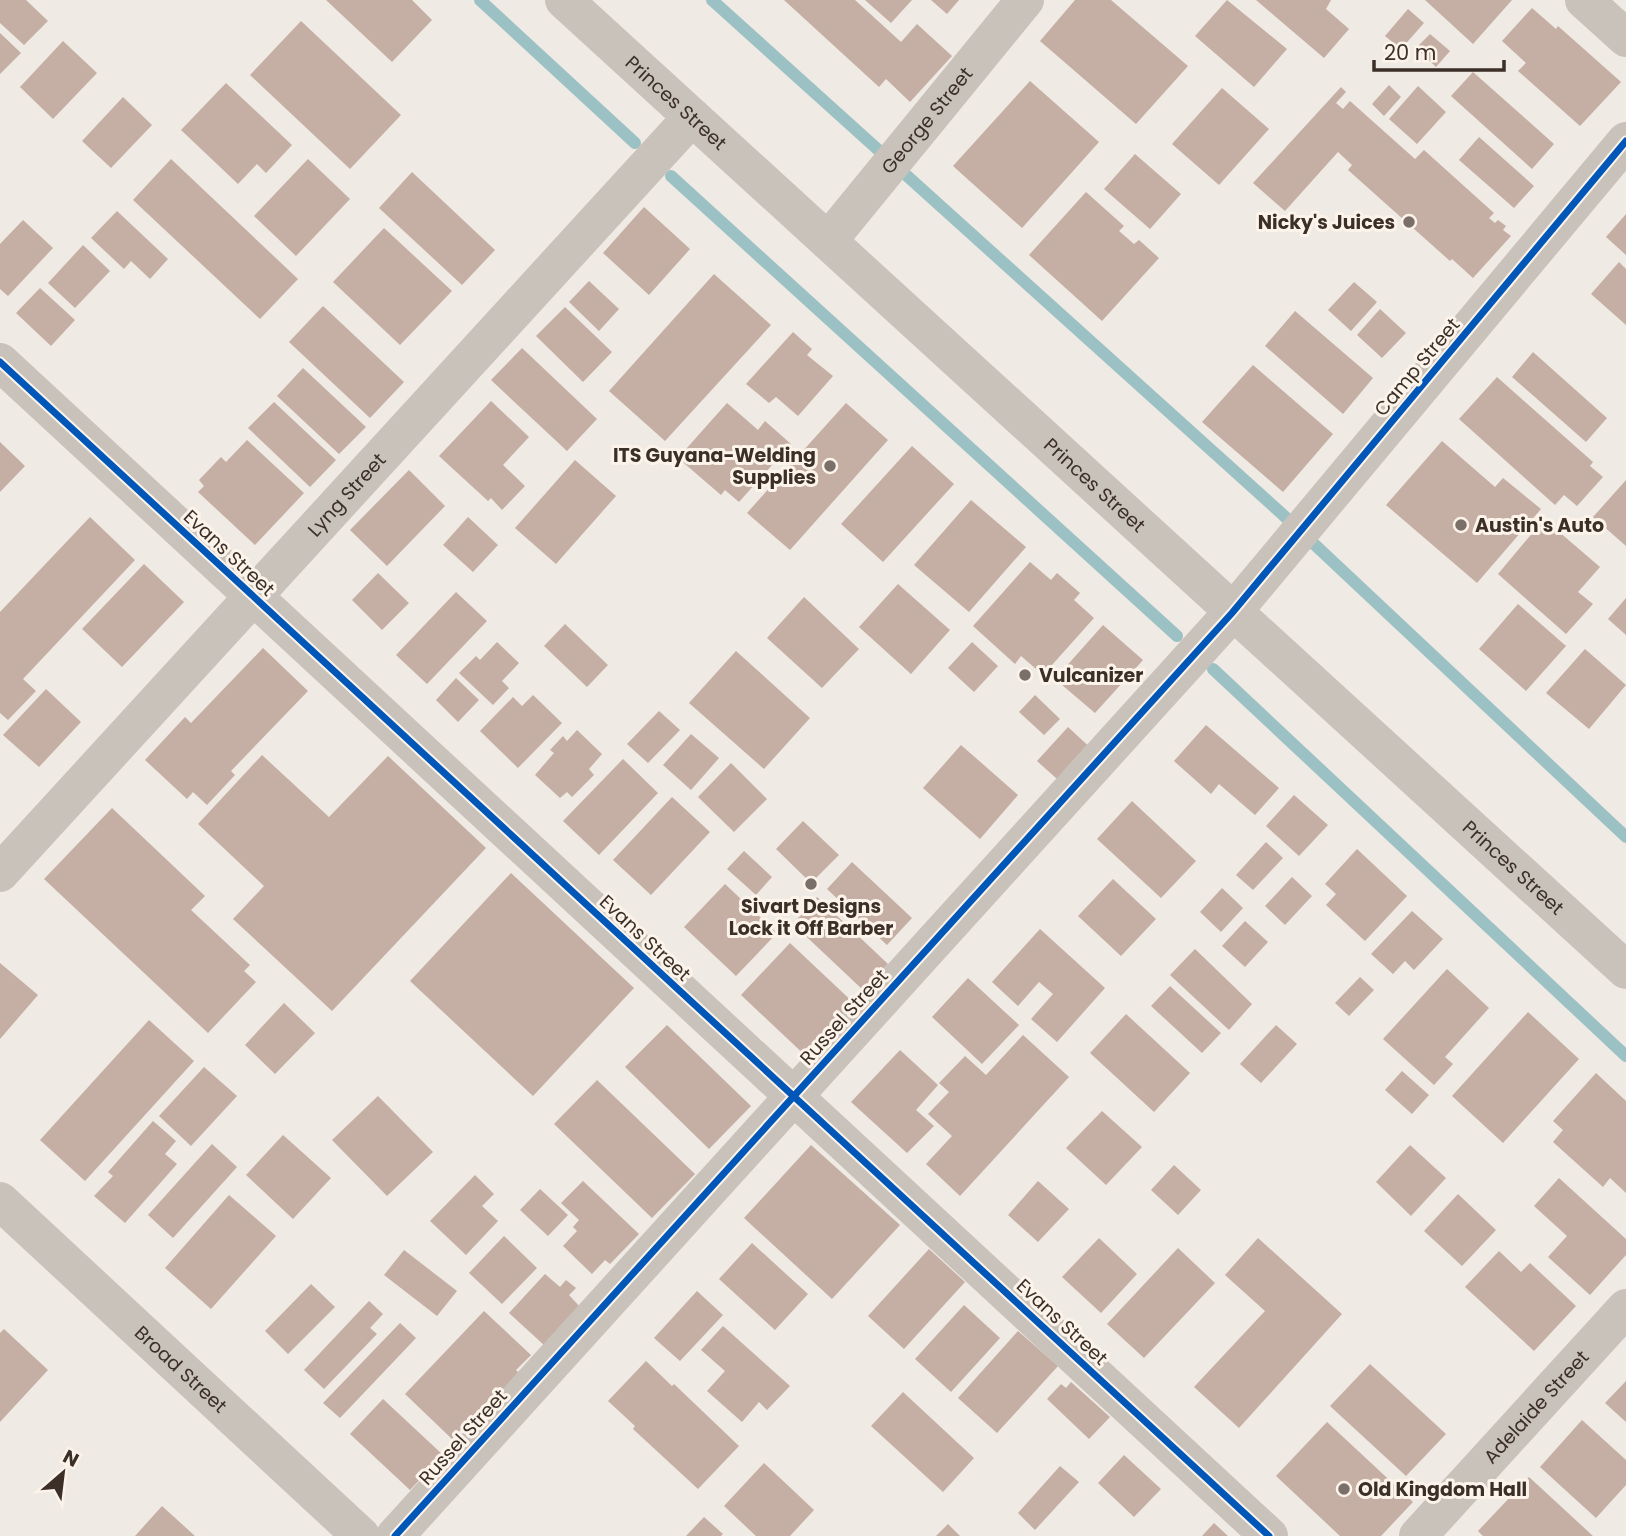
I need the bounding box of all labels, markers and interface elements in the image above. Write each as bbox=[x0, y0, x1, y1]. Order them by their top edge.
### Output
scale bar bbox=[1374, 28, 1504, 72]
text: 20 m bbox=[1384, 38, 1437, 67]
street label: Princes Street bbox=[620, 49, 733, 156]
street label: George Street bbox=[875, 61, 979, 180]
place label: Nicky's Juices bbox=[1258, 209, 1395, 236]
marker: Nicky's Juices bbox=[1401, 214, 1417, 230]
street label: Camp Street bbox=[1368, 312, 1466, 422]
street label: Princes Street bbox=[1038, 431, 1152, 538]
place label: ITS Guyana-Welding Supplies bbox=[613, 442, 816, 491]
street label: Lyng Street bbox=[301, 447, 392, 542]
marker: ITS Guyana-Welding Supplies bbox=[822, 458, 838, 474]
street label: Evans Street bbox=[177, 504, 281, 602]
place label: Austin's Auto bbox=[1475, 512, 1604, 539]
marker: Austin's Auto bbox=[1453, 517, 1469, 533]
place label: Vulcanizer bbox=[1039, 662, 1143, 689]
marker: Vulcanizer bbox=[1017, 667, 1033, 683]
street label: Princes Street bbox=[1457, 814, 1570, 921]
marker: Sivart Designs Lock it Off Barber bbox=[803, 876, 819, 892]
street label: Evans Street bbox=[593, 889, 697, 987]
place label: Sivart Designs Lock it Off Barber bbox=[729, 893, 893, 942]
street label: Russel Street bbox=[794, 963, 894, 1071]
street label: Evans Street bbox=[1010, 1273, 1114, 1371]
street label: Broad Street bbox=[129, 1319, 233, 1419]
street label: Adelaide Street bbox=[1477, 1344, 1595, 1469]
street label: Russel Street bbox=[413, 1383, 513, 1491]
north arrow bbox=[28, 1438, 98, 1508]
text: N bbox=[58, 1443, 83, 1474]
place label: Old Kingdom Hall bbox=[1358, 1476, 1527, 1503]
marker: Old Kingdom Hall bbox=[1336, 1481, 1352, 1497]

